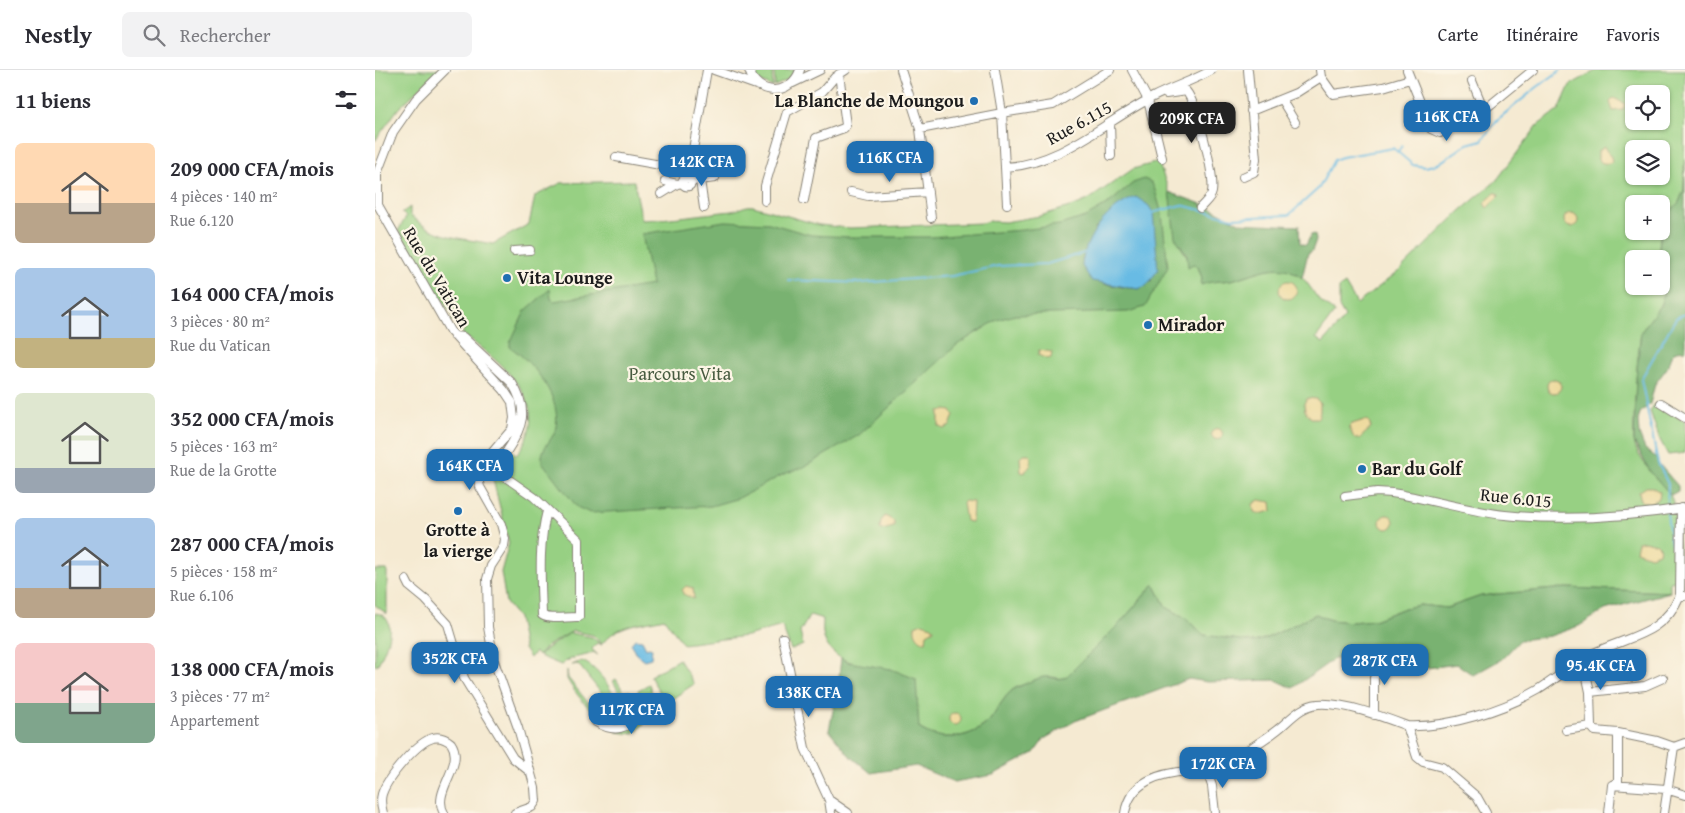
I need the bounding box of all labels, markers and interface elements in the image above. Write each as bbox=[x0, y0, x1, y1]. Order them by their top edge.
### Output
search box bbox=[122, 12, 472, 57]
text: Nestly bbox=[25, 17, 92, 52]
icon: search bbox=[140, 21, 168, 49]
text: Rechercher bbox=[180, 21, 271, 49]
text: Carte bbox=[1438, 21, 1478, 48]
text: Itinéraire bbox=[1506, 21, 1578, 48]
text: Favoris bbox=[1606, 21, 1660, 48]
text: 11 biens bbox=[15, 85, 91, 116]
map controls bbox=[1625, 85, 1670, 295]
button: locate bbox=[1625, 85, 1670, 130]
icon: filters bbox=[332, 86, 360, 114]
place label: La Blanche de Moungou bbox=[775, 87, 965, 114]
street label: Rue 6.115 bbox=[1041, 93, 1117, 152]
marker: La Blanche de Moungou bbox=[968, 95, 980, 107]
pin: 116K CFA bbox=[1395, 100, 1499, 142]
pin: 209K CFA bbox=[1140, 102, 1244, 144]
text: 116K CFA bbox=[1415, 104, 1479, 128]
text: 209K CFA bbox=[1160, 106, 1224, 130]
pin: 116K CFA bbox=[838, 140, 942, 183]
button: layers bbox=[1625, 140, 1670, 185]
pin: 142K CFA bbox=[650, 144, 754, 187]
text: 116K CFA bbox=[858, 145, 922, 169]
text: 142K CFA bbox=[670, 149, 734, 173]
text: 209 000 CFA/mois bbox=[170, 153, 334, 184]
icon: home bbox=[55, 163, 115, 223]
text: 4 pièces · 140 m² bbox=[170, 184, 278, 208]
button: + bbox=[1625, 195, 1670, 240]
text: Rue 6.120 bbox=[170, 208, 234, 232]
street label: Rue du Vatican bbox=[397, 221, 478, 332]
button: − bbox=[1625, 250, 1670, 295]
place label: Vita Lounge bbox=[517, 264, 613, 291]
marker: Vita Lounge bbox=[501, 272, 513, 284]
text: 164 000 CFA/mois bbox=[170, 278, 334, 309]
icon: home bbox=[55, 288, 115, 348]
text: 3 pièces · 80 m² bbox=[170, 309, 270, 333]
place label: Mirador bbox=[1158, 311, 1225, 338]
marker: Mirador bbox=[1142, 319, 1154, 331]
text: Rue du Vatican bbox=[170, 333, 271, 357]
park label: Parcours Vita bbox=[629, 360, 732, 387]
text: 352 000 CFA/mois bbox=[170, 403, 334, 434]
icon: home bbox=[55, 413, 115, 473]
text: 5 pièces · 163 m² bbox=[170, 434, 278, 458]
pin: 164K CFA bbox=[418, 448, 522, 491]
text: 164K CFA bbox=[438, 453, 502, 477]
place label: Bar du Golf bbox=[1372, 455, 1464, 482]
text: Rue de la Grotte bbox=[170, 458, 277, 482]
marker: Bar du Golf bbox=[1356, 463, 1368, 475]
street label: Rue 6.015 bbox=[1479, 480, 1553, 515]
marker: Grotte à la vierge bbox=[452, 505, 464, 517]
place label: Grotte à la vierge bbox=[423, 516, 493, 564]
text: 287 000 CFA/mois bbox=[170, 528, 334, 559]
icon: home bbox=[55, 538, 115, 598]
text: 5 pièces · 158 m² bbox=[170, 559, 278, 583]
text: Rue 6.106 bbox=[170, 583, 234, 607]
pin: 352K CFA bbox=[403, 642, 507, 684]
pin: 287K CFA bbox=[1333, 644, 1437, 686]
text: 352K CFA bbox=[423, 646, 487, 670]
text: 287K CFA bbox=[1353, 648, 1417, 672]
pin: 95.4K CFA bbox=[1544, 648, 1658, 691]
text: 138 000 CFA/mois bbox=[170, 653, 334, 684]
text: 95.4K CFA bbox=[1566, 653, 1636, 677]
icon: home bbox=[55, 663, 115, 723]
pin: 138K CFA bbox=[757, 676, 861, 718]
text: 138K CFA bbox=[777, 680, 841, 704]
text: 3 pièces · 77 m² bbox=[170, 684, 270, 708]
pin: 117K CFA bbox=[580, 692, 684, 735]
text: 117K CFA bbox=[600, 697, 664, 721]
text: Appartement bbox=[170, 708, 260, 732]
pin: 172K CFA bbox=[1171, 746, 1275, 789]
text: 172K CFA bbox=[1191, 751, 1255, 775]

